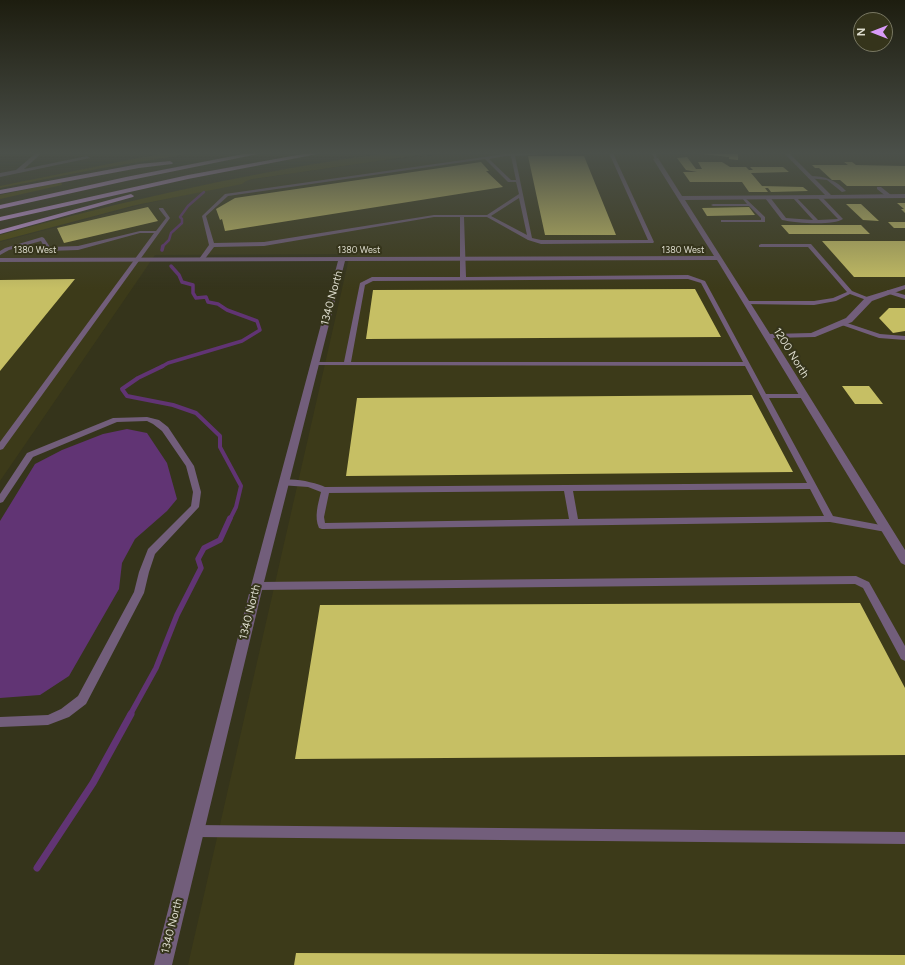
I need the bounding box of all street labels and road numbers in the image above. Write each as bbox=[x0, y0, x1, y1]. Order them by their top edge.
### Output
street label: 1380 West bbox=[14, 245, 56, 255]
street label: 1380 West bbox=[338, 245, 380, 255]
street label: 1380 West bbox=[662, 245, 704, 255]
street label: 1340 North bbox=[318, 269, 346, 327]
street label: 1200 North bbox=[770, 326, 812, 380]
street label: 1340 North bbox=[237, 583, 263, 641]
street label: 1340 North bbox=[159, 897, 185, 955]

